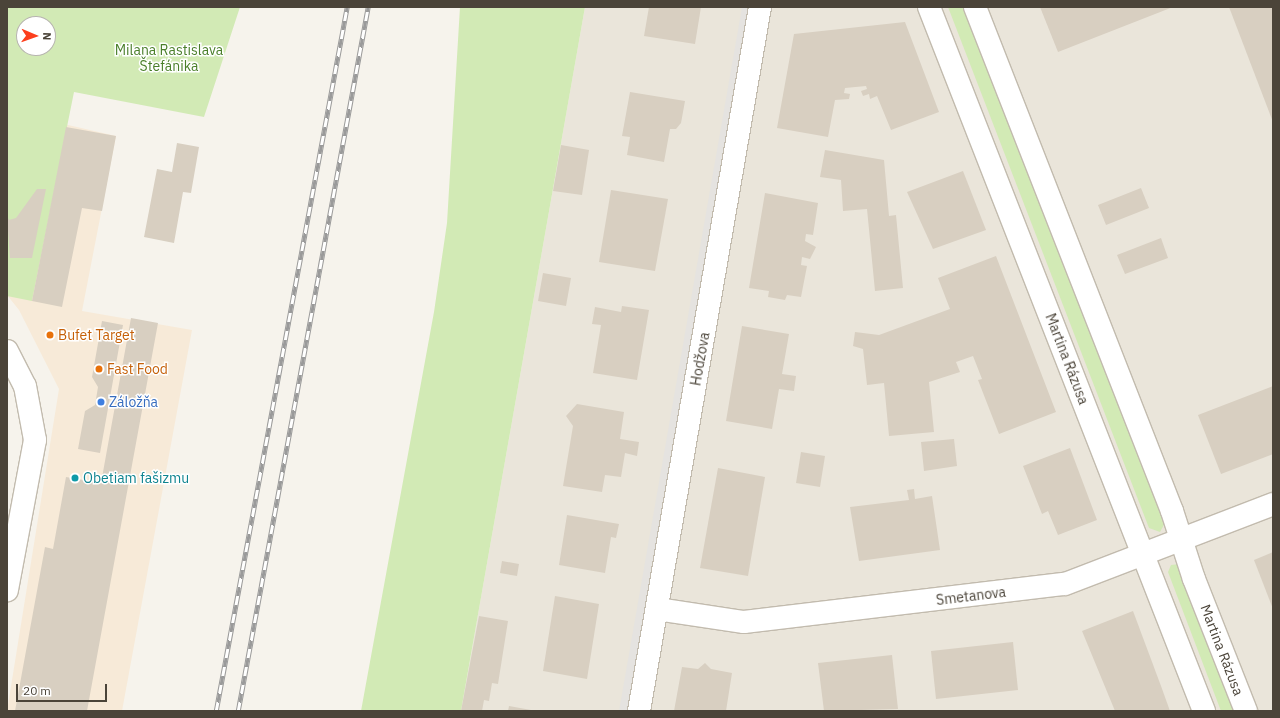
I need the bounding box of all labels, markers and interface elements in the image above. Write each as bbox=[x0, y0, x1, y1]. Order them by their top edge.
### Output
north arrow bbox=[16, 16, 56, 56]
text: N bbox=[40, 32, 54, 41]
park label: Milana Rastislava Štefánika bbox=[115, 42, 223, 74]
street label: Martina Rázusa bbox=[1042, 311, 1092, 407]
place label: Bufet Target bbox=[58, 327, 135, 343]
marker: Bufet Target bbox=[45, 330, 55, 340]
street label: Hodžova bbox=[687, 331, 713, 387]
place label: Fast Food bbox=[107, 361, 168, 377]
marker: Fast Food bbox=[94, 364, 104, 374]
place label: Záložňa bbox=[109, 394, 158, 410]
marker: Záložňa bbox=[96, 397, 106, 407]
place label: Obetiam fašizmu bbox=[83, 470, 189, 486]
marker: Obetiam fašizmu bbox=[70, 473, 80, 483]
street label: Smetanova bbox=[935, 583, 1007, 609]
street label: Martina Rázusa bbox=[1197, 602, 1247, 698]
scale bar bbox=[18, 676, 109, 702]
text: 20 m bbox=[23, 683, 51, 698]

